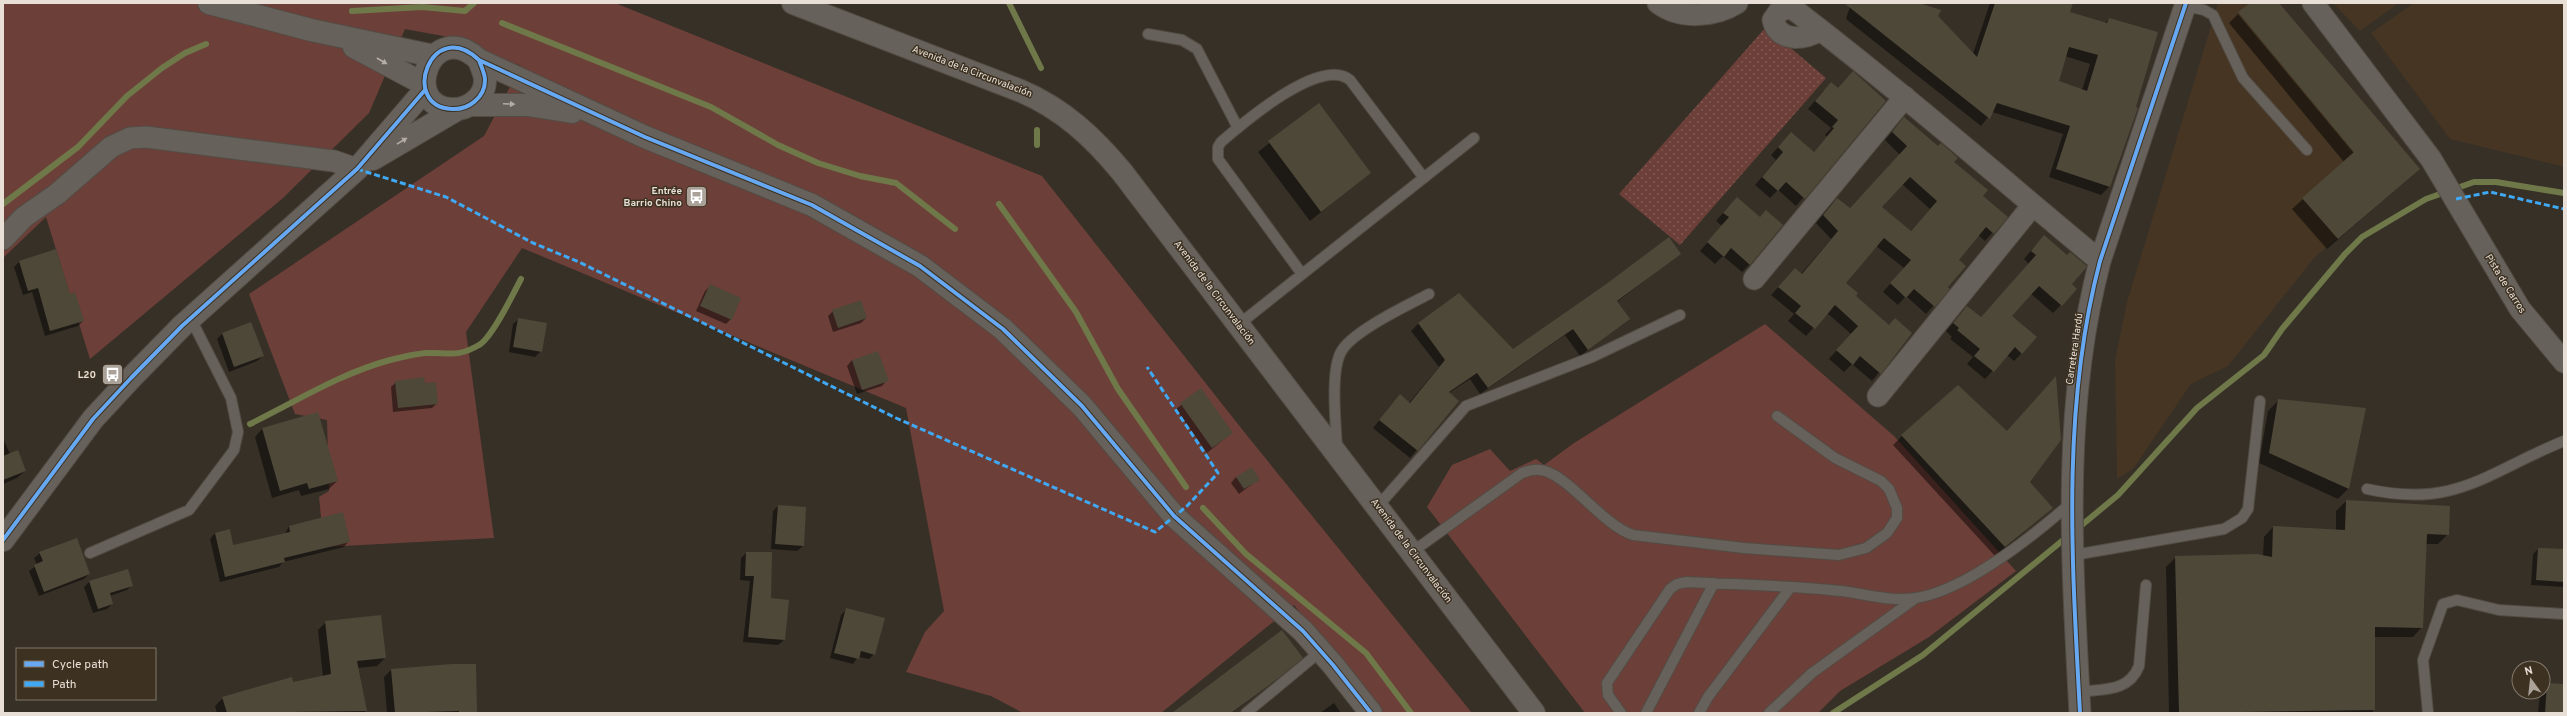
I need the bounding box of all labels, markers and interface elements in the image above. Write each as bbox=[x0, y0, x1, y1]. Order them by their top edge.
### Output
street label: Avenida de la Circunvalación bbox=[910, 43, 1034, 101]
one-way arrow bbox=[376, 58, 388, 65]
one-way arrow bbox=[503, 101, 516, 107]
one-way arrow bbox=[397, 137, 407, 145]
bus stop icon: Entrée Barrio Chino bbox=[684, 184, 710, 210]
place label: Entrée Barrio Chino bbox=[623, 185, 682, 210]
street label: Avenida de la Circunvalación bbox=[1170, 238, 1258, 348]
street label: Pista de Carros bbox=[2482, 252, 2529, 316]
street label: Carretera Hardú bbox=[2064, 312, 2086, 386]
bus stop icon: L20 bbox=[99, 362, 125, 388]
place label: L20 bbox=[78, 369, 96, 382]
street label: Avenida de la Circunvalación bbox=[1367, 496, 1455, 606]
legend bbox=[16, 648, 156, 700]
text: Cycle path bbox=[52, 657, 109, 673]
north arrow bbox=[2511, 660, 2551, 700]
text: N bbox=[2523, 664, 2534, 679]
text: Path bbox=[52, 677, 77, 693]

